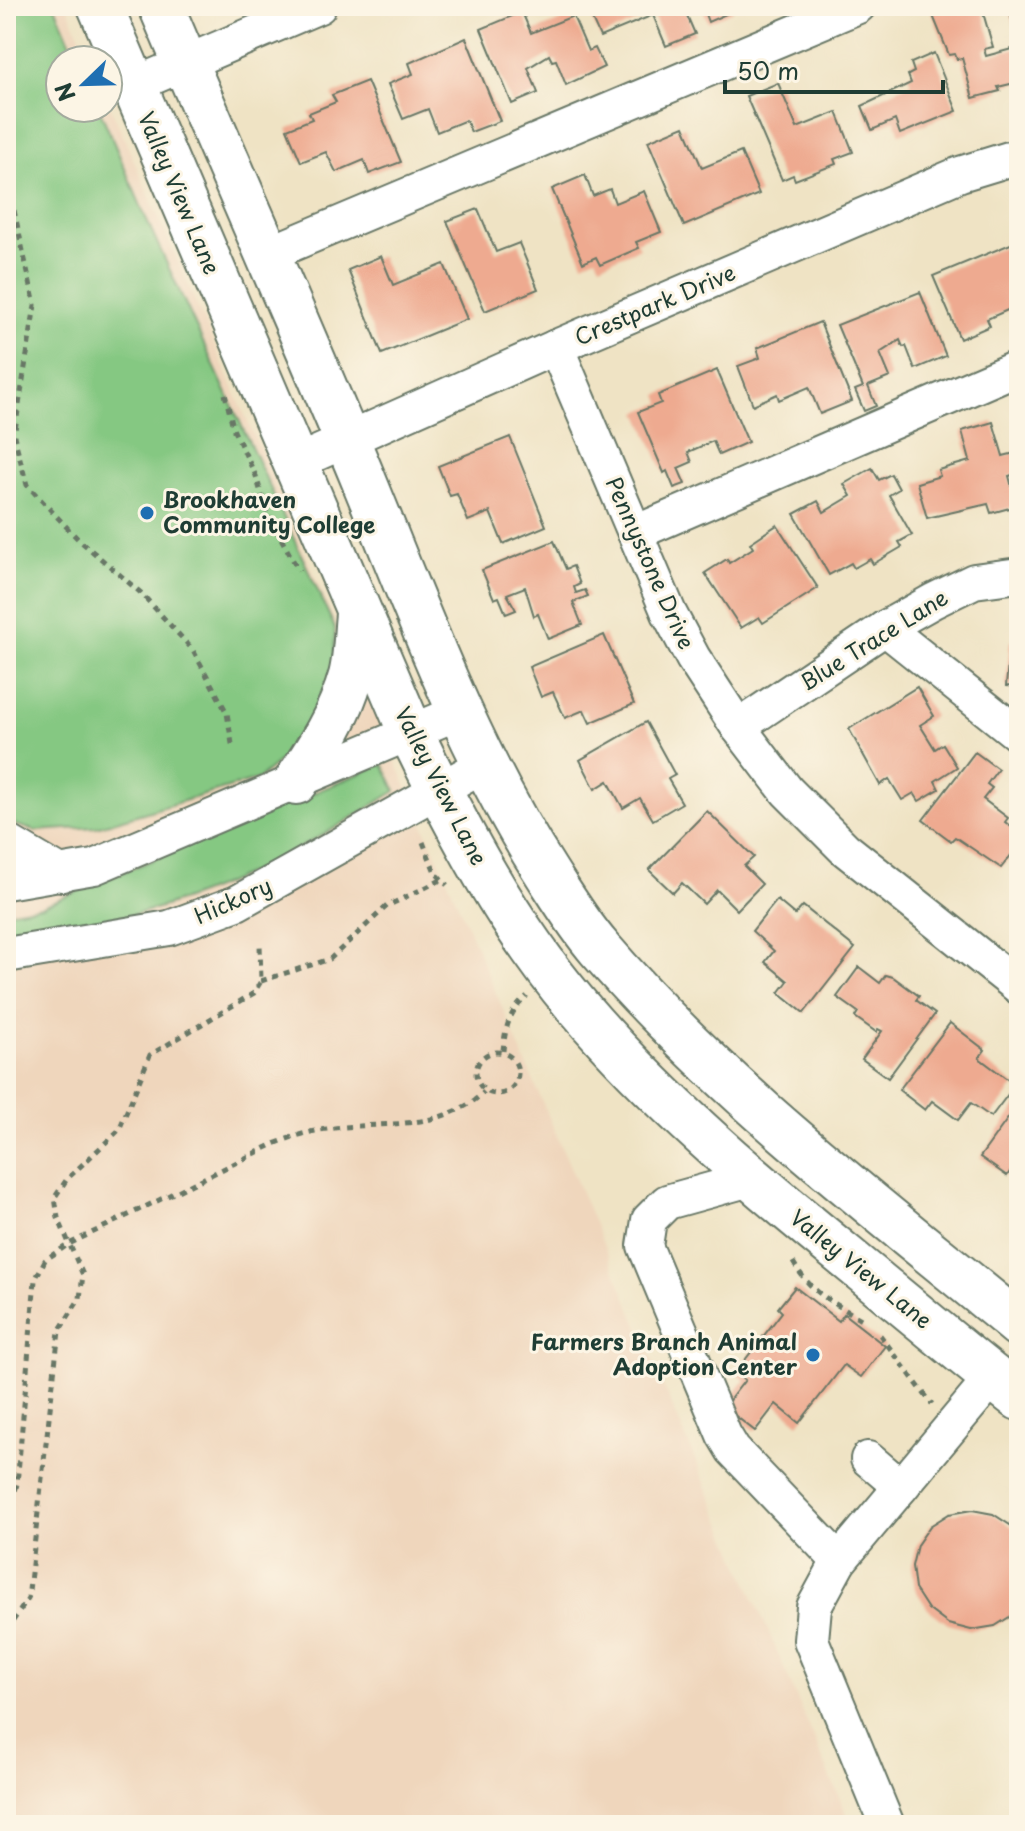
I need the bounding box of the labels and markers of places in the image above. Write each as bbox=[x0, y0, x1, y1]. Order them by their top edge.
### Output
place label: Brookhaven Community College bbox=[163, 482, 375, 540]
marker: Brookhaven Community College bbox=[138, 504, 156, 522]
place label: Farmers Branch Animal Adoption Center bbox=[531, 1324, 798, 1382]
marker: Farmers Branch Animal Adoption Center bbox=[804, 1346, 822, 1364]

